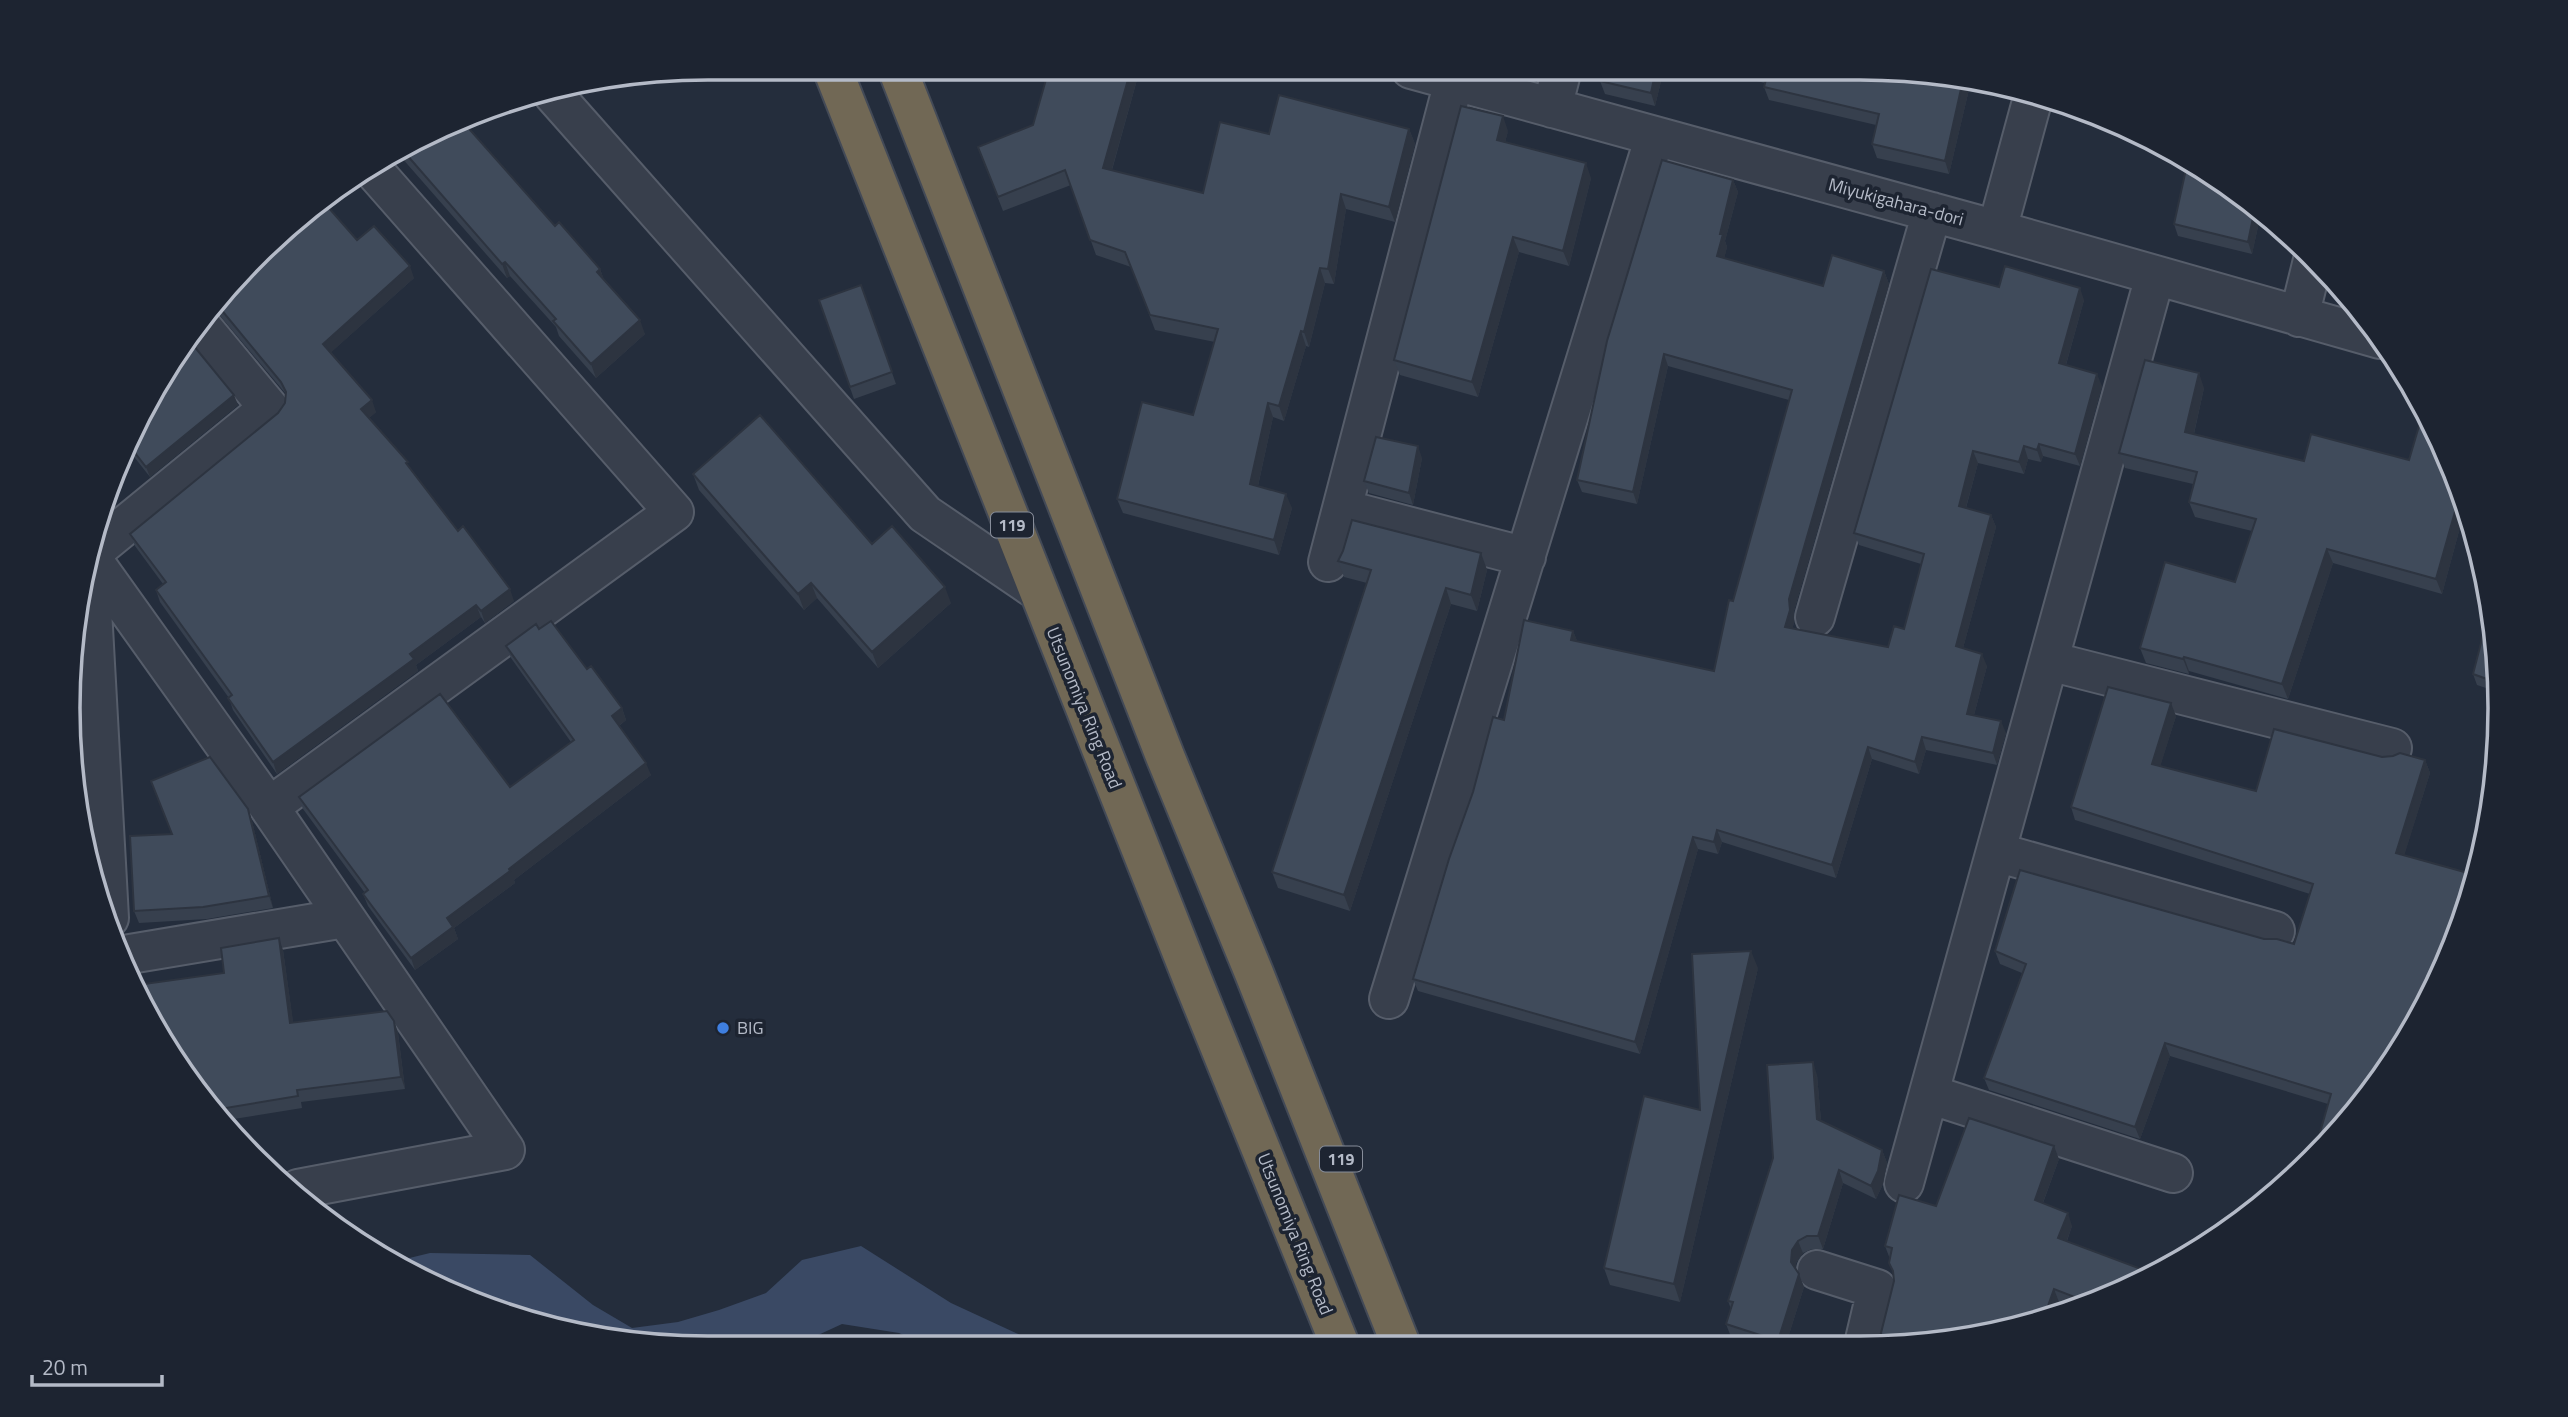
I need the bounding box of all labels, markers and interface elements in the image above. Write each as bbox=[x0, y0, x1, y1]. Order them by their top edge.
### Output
street label: Miyukigahara-dori bbox=[1825, 170, 1967, 233]
road number: 119 bbox=[991, 512, 1033, 538]
street label: Utsunomiya Ring Road bbox=[1040, 623, 1129, 793]
place label: BIG bbox=[737, 1014, 764, 1041]
marker: BIG bbox=[715, 1020, 731, 1036]
road number: 119 bbox=[1320, 1147, 1362, 1172]
street label: Utsunomiya Ring Road bbox=[1251, 1149, 1340, 1319]
scale bar bbox=[32, 1344, 161, 1388]
text: 20 m bbox=[42, 1351, 88, 1383]

